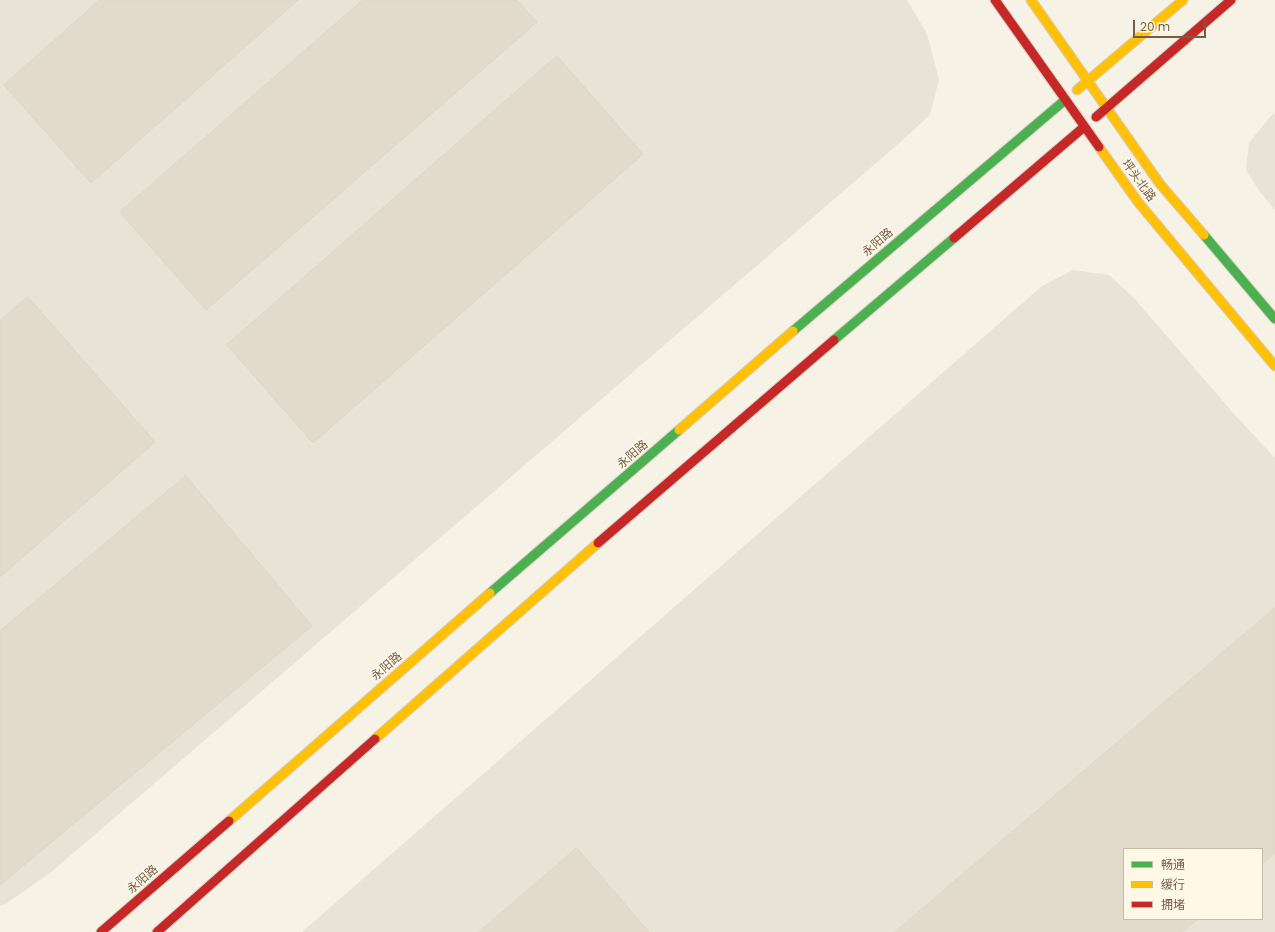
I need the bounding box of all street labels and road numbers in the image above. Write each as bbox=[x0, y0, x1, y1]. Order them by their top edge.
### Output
street label: 坪头北路 bbox=[1118, 157, 1158, 205]
street label: 永阳路 bbox=[860, 226, 896, 260]
street label: 永阳路 bbox=[615, 438, 651, 472]
street label: 永阳路 bbox=[369, 650, 405, 684]
street label: 永阳路 bbox=[125, 863, 161, 897]

